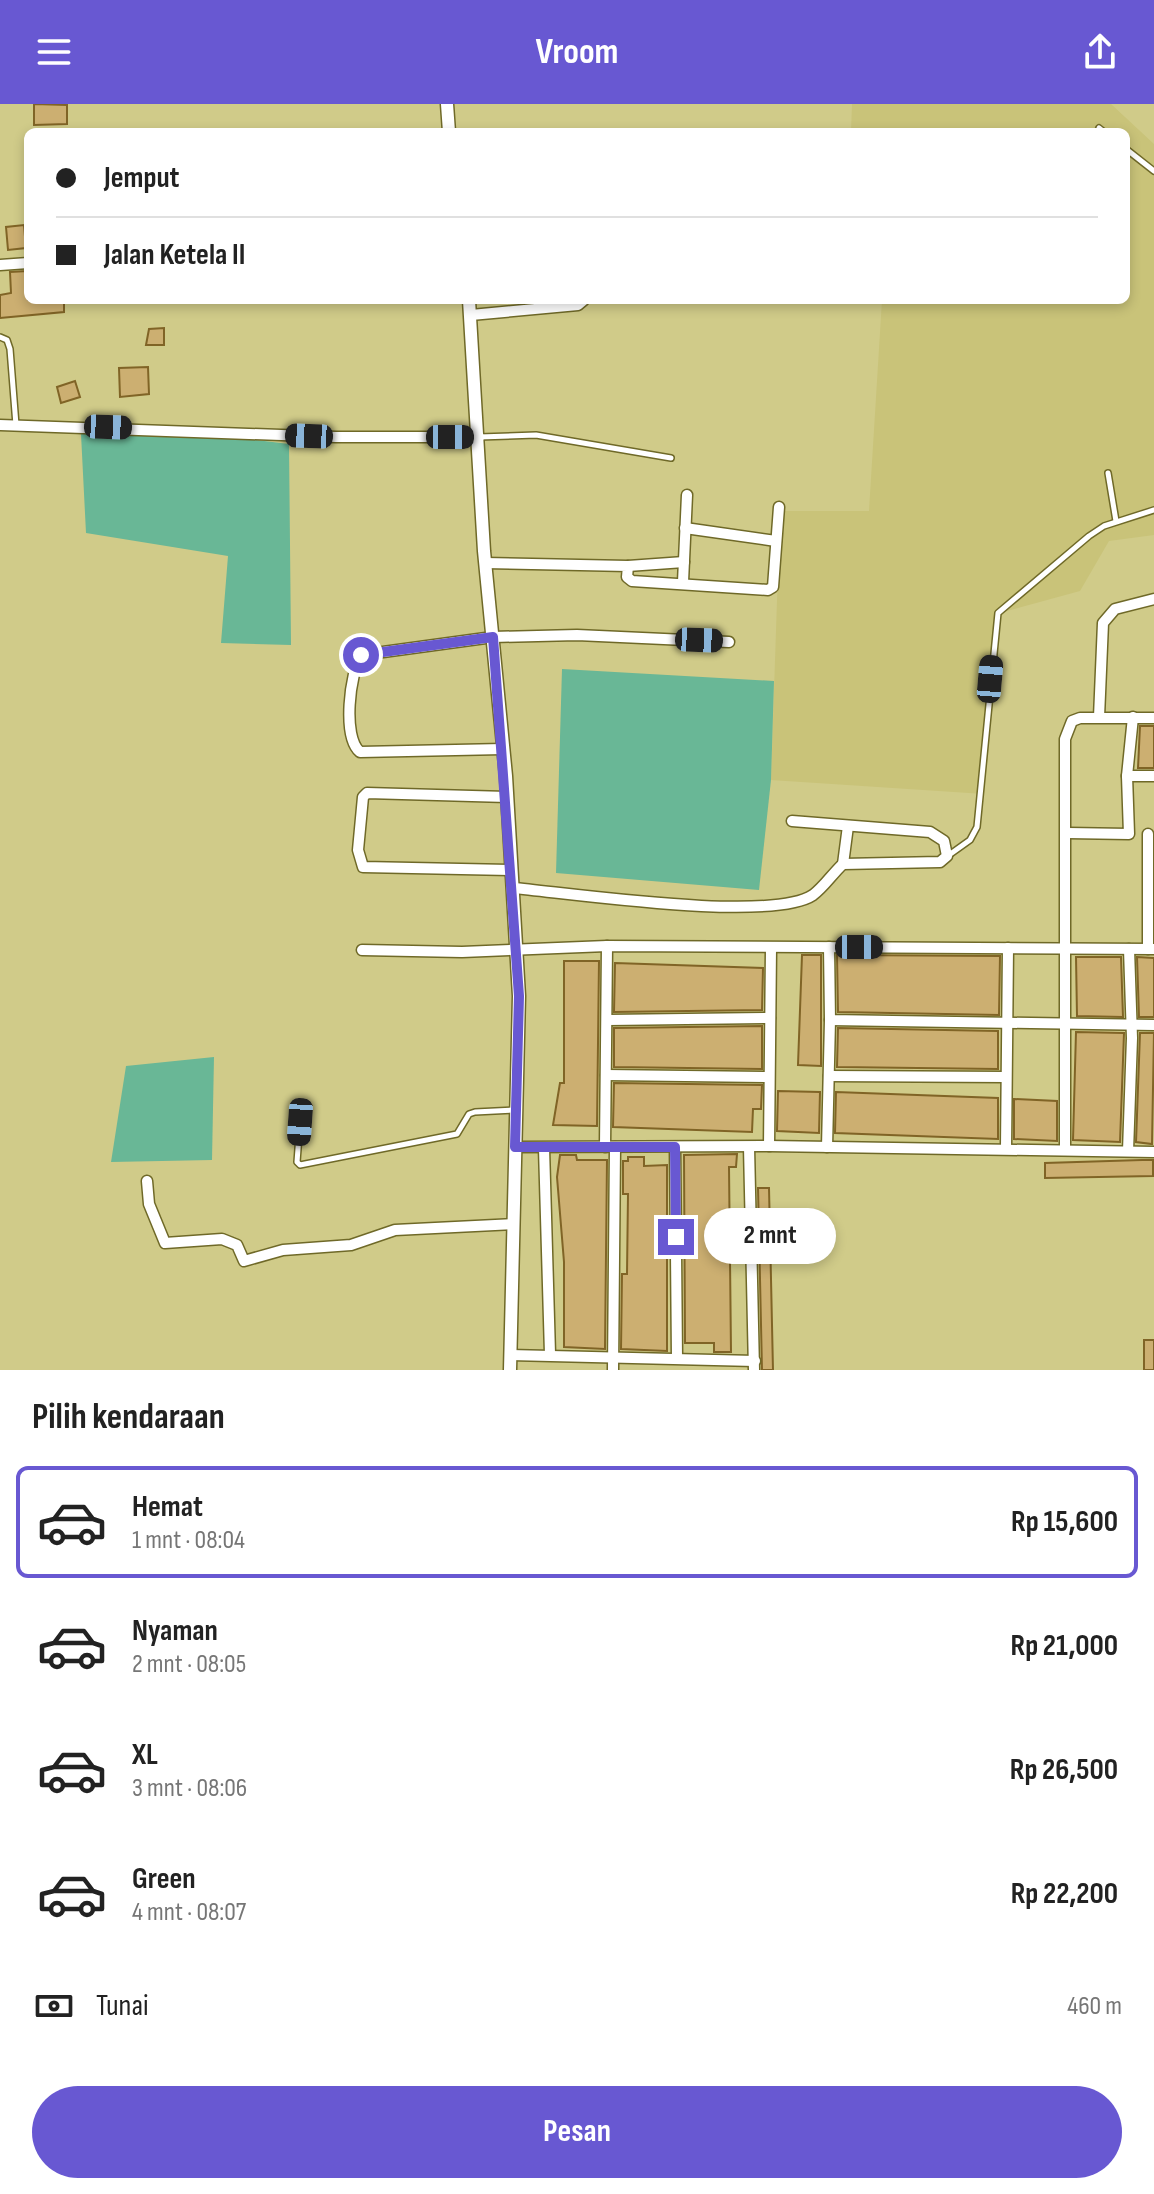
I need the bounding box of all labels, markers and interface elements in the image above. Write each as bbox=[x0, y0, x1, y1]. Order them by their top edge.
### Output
icon: menu bbox=[32, 30, 76, 74]
icon: share bbox=[1078, 30, 1122, 74]
text: Vroom bbox=[536, 31, 618, 74]
text: Jemput bbox=[104, 160, 179, 196]
text: Jalan Ketela II bbox=[104, 237, 245, 273]
car bbox=[84, 414, 132, 440]
car bbox=[285, 423, 333, 449]
car bbox=[426, 425, 474, 449]
car bbox=[675, 627, 723, 653]
route start bbox=[343, 637, 379, 673]
car bbox=[976, 654, 1004, 704]
car bbox=[835, 935, 883, 959]
car bbox=[286, 1097, 314, 1147]
callout: 2 mnt bbox=[704, 1209, 836, 1265]
route end bbox=[658, 1219, 694, 1255]
text: 2 mnt bbox=[744, 1220, 796, 1251]
text: Pilih kendaraan bbox=[32, 1396, 225, 1439]
icon: car bbox=[36, 1486, 108, 1558]
text: Hemat bbox=[132, 1489, 203, 1525]
text: Rp 15,600 bbox=[1011, 1504, 1118, 1540]
text: 1 mnt · 08:04 bbox=[132, 1525, 245, 1556]
icon: car bbox=[36, 1610, 108, 1682]
text: Nyaman bbox=[132, 1613, 218, 1649]
text: Rp 21,000 bbox=[1010, 1628, 1118, 1664]
text: 2 mnt · 08:05 bbox=[132, 1649, 246, 1680]
icon: car bbox=[36, 1734, 108, 1806]
text: XL bbox=[132, 1737, 158, 1773]
text: Rp 26,500 bbox=[1010, 1752, 1118, 1788]
text: 3 mnt · 08:06 bbox=[132, 1773, 247, 1804]
icon: car bbox=[36, 1858, 108, 1930]
text: Green bbox=[132, 1861, 196, 1897]
text: Rp 22,200 bbox=[1011, 1876, 1118, 1912]
text: 4 mnt · 08:07 bbox=[132, 1897, 246, 1928]
icon: cash bbox=[32, 1984, 76, 2028]
text: Tunai bbox=[96, 1988, 149, 2024]
text: 460 m bbox=[1067, 1991, 1122, 2022]
button: Pesan bbox=[32, 2086, 1122, 2178]

